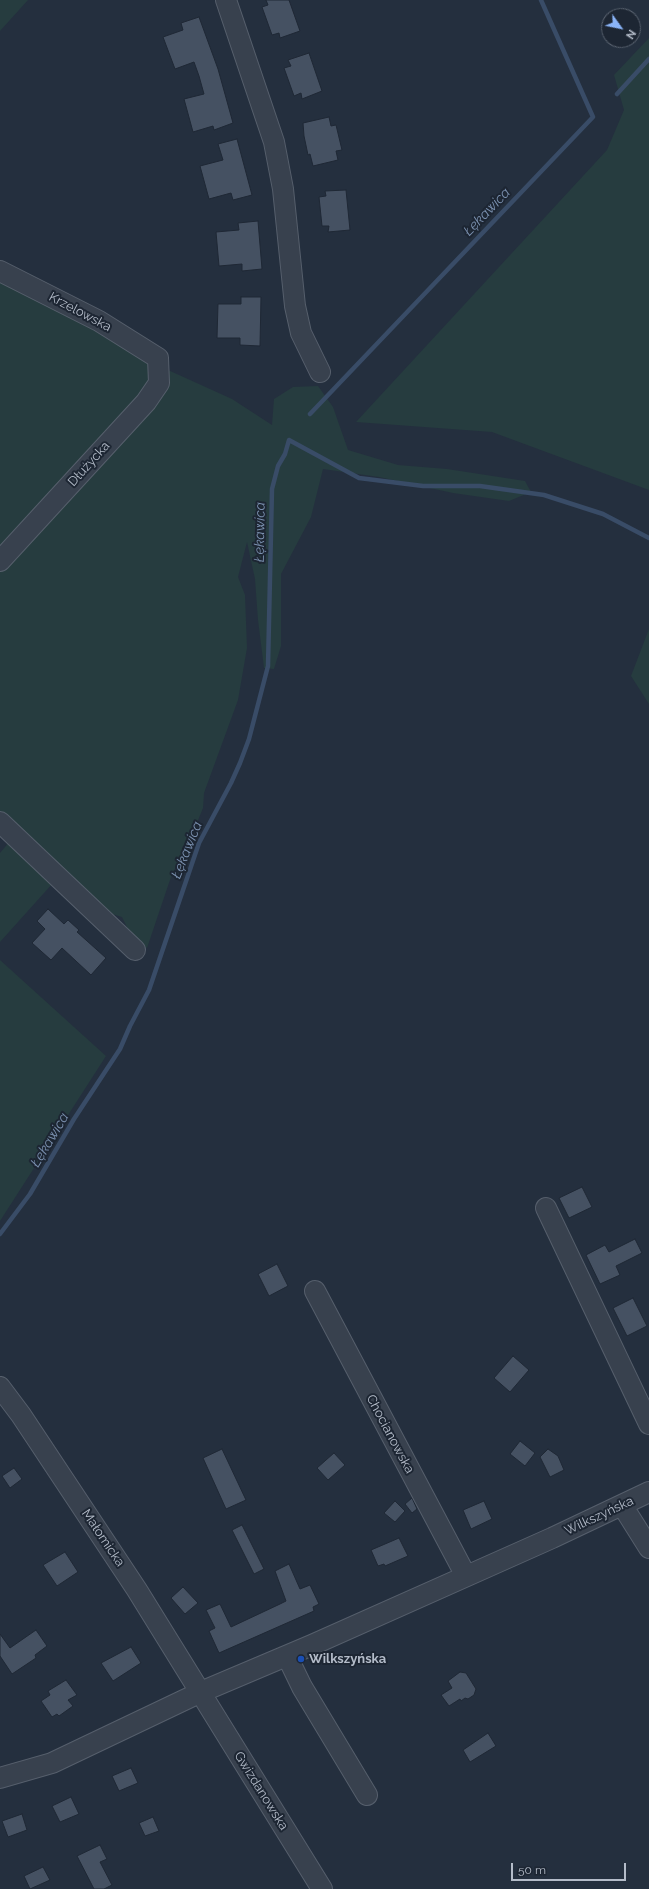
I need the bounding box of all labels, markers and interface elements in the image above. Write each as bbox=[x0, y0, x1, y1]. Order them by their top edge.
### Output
north arrow bbox=[601, 8, 641, 48]
text: N bbox=[623, 27, 638, 41]
water label: Łękawica bbox=[460, 185, 514, 239]
street label: Krzelowska bbox=[46, 289, 114, 335]
street label: Dłużycka bbox=[65, 438, 113, 490]
water label: Łękawica bbox=[251, 502, 269, 562]
water label: Łękawica bbox=[168, 819, 206, 881]
water label: Łękawica bbox=[27, 1110, 73, 1170]
street label: Chocianowska bbox=[363, 1392, 417, 1476]
street label: Wilkszyńska bbox=[562, 1493, 636, 1539]
street label: Małomicka bbox=[78, 1506, 128, 1570]
place label: Wilkszyńska bbox=[309, 1651, 386, 1667]
marker: Wilkszyńska bbox=[296, 1654, 306, 1664]
street label: Gwizdanowska bbox=[231, 1749, 291, 1833]
scale bar bbox=[513, 1855, 628, 1881]
text: 50 m bbox=[518, 1863, 546, 1877]

